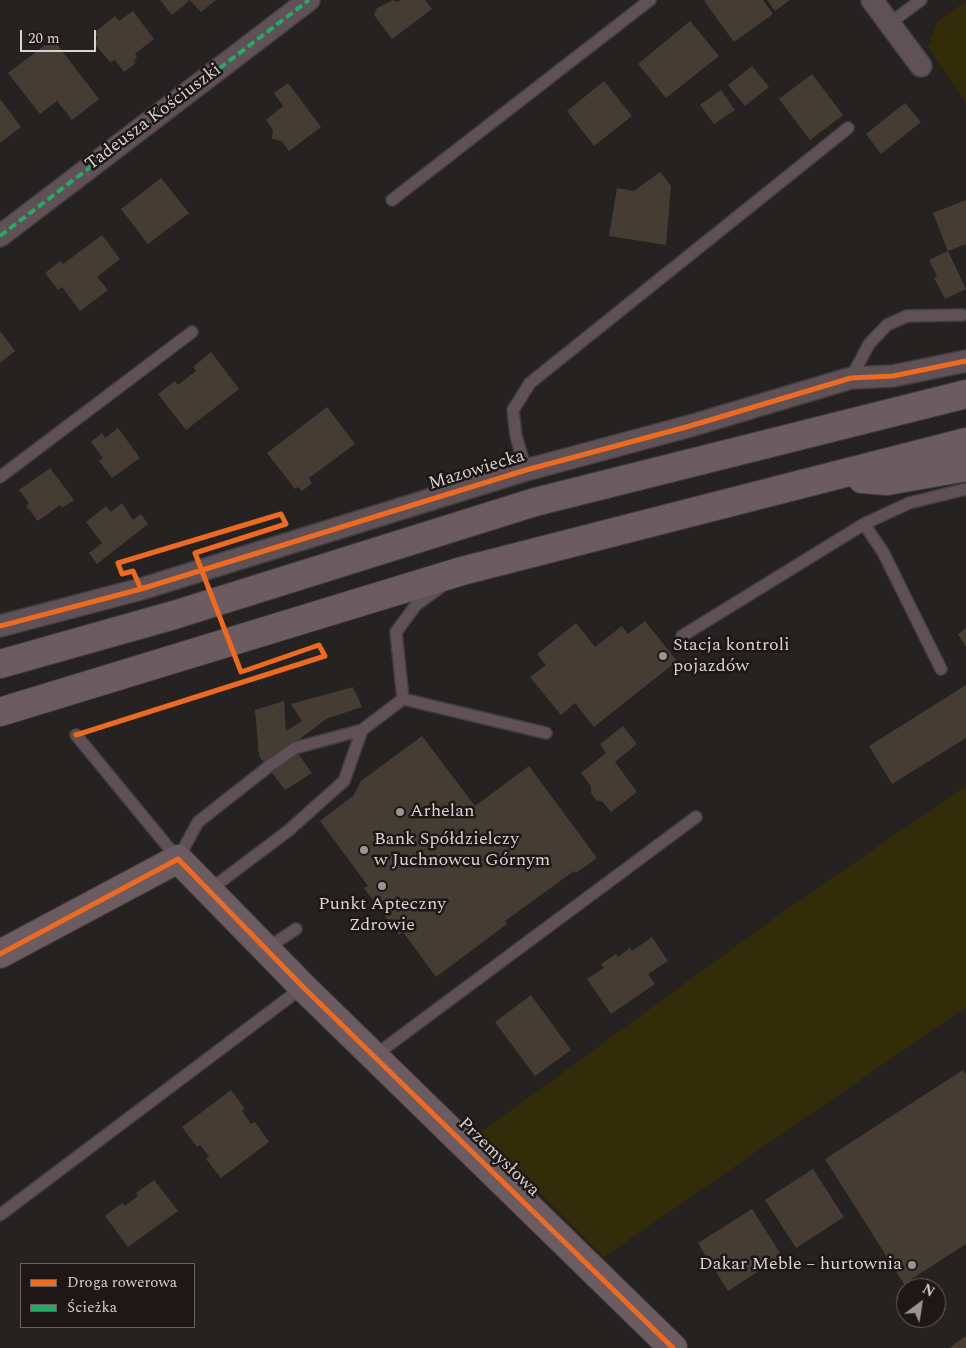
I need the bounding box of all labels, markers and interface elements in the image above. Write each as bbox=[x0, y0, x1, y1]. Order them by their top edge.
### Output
scale bar bbox=[22, 20, 99, 52]
text: 20 m bbox=[28, 27, 60, 50]
street label: Tadeusza Kościuszki bbox=[82, 60, 226, 176]
street label: Mazowiecka bbox=[426, 446, 528, 496]
place label: Stacja kontroli pojazdów bbox=[673, 635, 790, 678]
marker: Stacja kontroli pojazdów bbox=[657, 650, 669, 662]
place label: Arhelan bbox=[410, 801, 474, 823]
marker: Arhelan bbox=[394, 806, 406, 818]
place label: Bank Spółdzielczy w Juchnowcu Górnym bbox=[374, 829, 550, 872]
marker: Bank Spółdzielczy w Juchnowcu Górnym bbox=[358, 844, 370, 856]
marker: Punkt Apteczny Zdrowie bbox=[376, 880, 388, 892]
place label: Punkt Apteczny Zdrowie bbox=[318, 894, 446, 936]
street label: Przemysłowa bbox=[453, 1114, 543, 1202]
place label: Dakar Meble – hurtownia bbox=[699, 1254, 902, 1276]
marker: Dakar Meble – hurtownia bbox=[906, 1259, 918, 1271]
legend bbox=[20, 1263, 195, 1328]
text: Droga rowerowa bbox=[67, 1271, 177, 1294]
north arrow bbox=[896, 1278, 946, 1328]
text: N bbox=[918, 1279, 939, 1303]
text: Ścieżka bbox=[67, 1296, 117, 1319]

